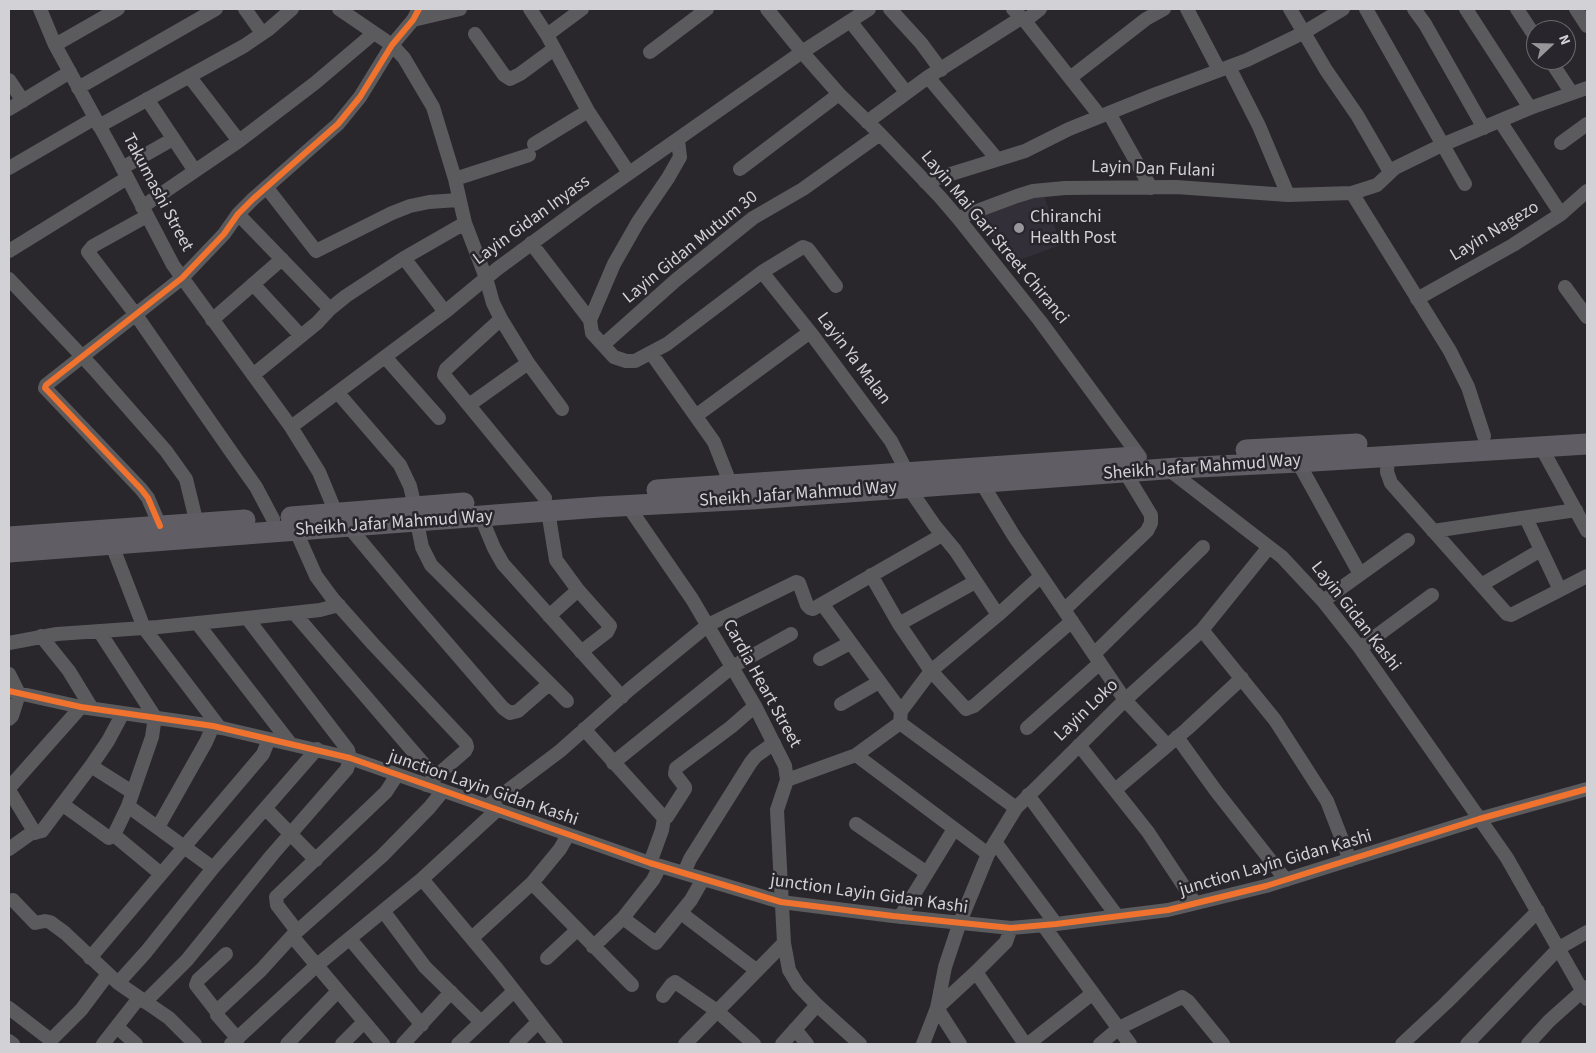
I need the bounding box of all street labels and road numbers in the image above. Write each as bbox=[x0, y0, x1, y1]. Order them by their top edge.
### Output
street label: Takumashi Street bbox=[117, 130, 197, 256]
street label: Layin Mai Gari Street Chiranci bbox=[915, 147, 1073, 329]
street label: Layin Dan Fulani bbox=[1091, 157, 1215, 183]
street label: Layin Gidan Inyass bbox=[469, 171, 595, 271]
street label: Layin Gidan Mutum 30 bbox=[619, 187, 763, 309]
street label: Layin Nagezo bbox=[1447, 197, 1543, 267]
street label: Layin Ya Malan bbox=[811, 309, 895, 409]
street label: Sheikh Jafar Mahmud Way bbox=[1102, 450, 1302, 486]
street label: Sheikh Jafar Mahmud Way bbox=[698, 477, 898, 513]
street label: Sheikh Jafar Mahmud Way bbox=[294, 506, 494, 542]
street label: Layin Gidan Kashi bbox=[1305, 558, 1405, 676]
street label: Cardia Heart Street bbox=[717, 616, 805, 752]
street label: Layin Loko bbox=[1050, 675, 1124, 747]
street label: junction Layin Gidan Kashi bbox=[385, 746, 581, 832]
street label: junction Layin Gidan Kashi bbox=[1177, 826, 1375, 902]
street label: junction Layin Gidan Kashi bbox=[769, 870, 969, 920]

